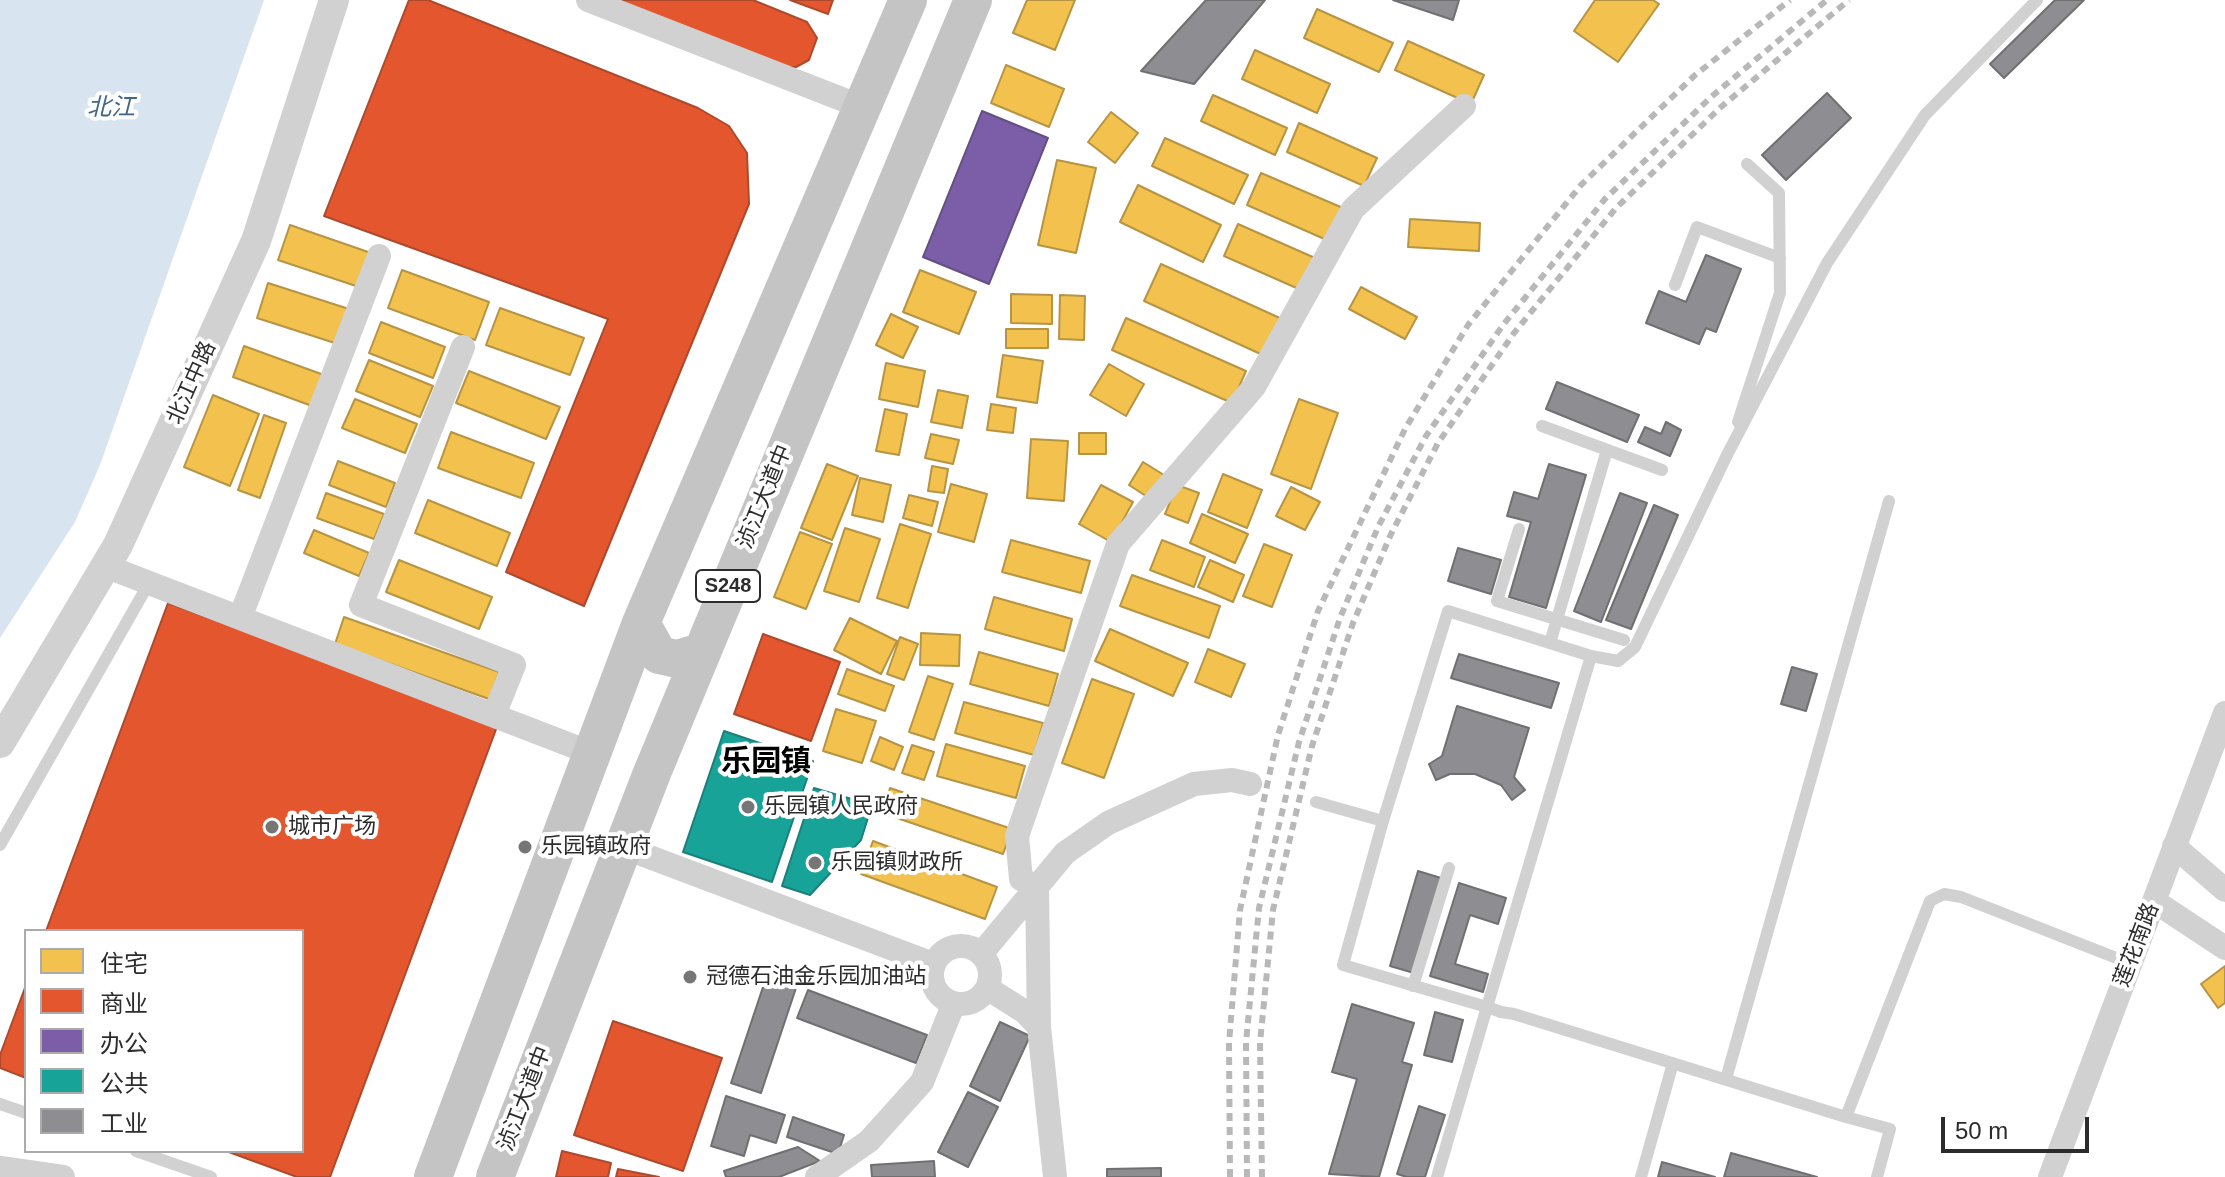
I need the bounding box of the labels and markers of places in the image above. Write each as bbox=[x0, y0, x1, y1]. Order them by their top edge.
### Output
place label: 乐园镇人民政府 bbox=[764, 794, 918, 820]
marker: 乐园镇人民政府 bbox=[739, 798, 757, 816]
place label: 城市广场 bbox=[288, 814, 376, 840]
marker: 城市广场 bbox=[263, 818, 281, 836]
place label: 乐园镇政府 bbox=[541, 834, 651, 860]
marker: 乐园镇政府 bbox=[516, 838, 534, 856]
place label: 乐园镇财政所 bbox=[831, 850, 963, 876]
marker: 乐园镇财政所 bbox=[806, 854, 824, 872]
place label: 冠德石油金乐园加油站 bbox=[706, 964, 926, 990]
marker: 冠德石油金乐园加油站 bbox=[681, 968, 699, 986]

